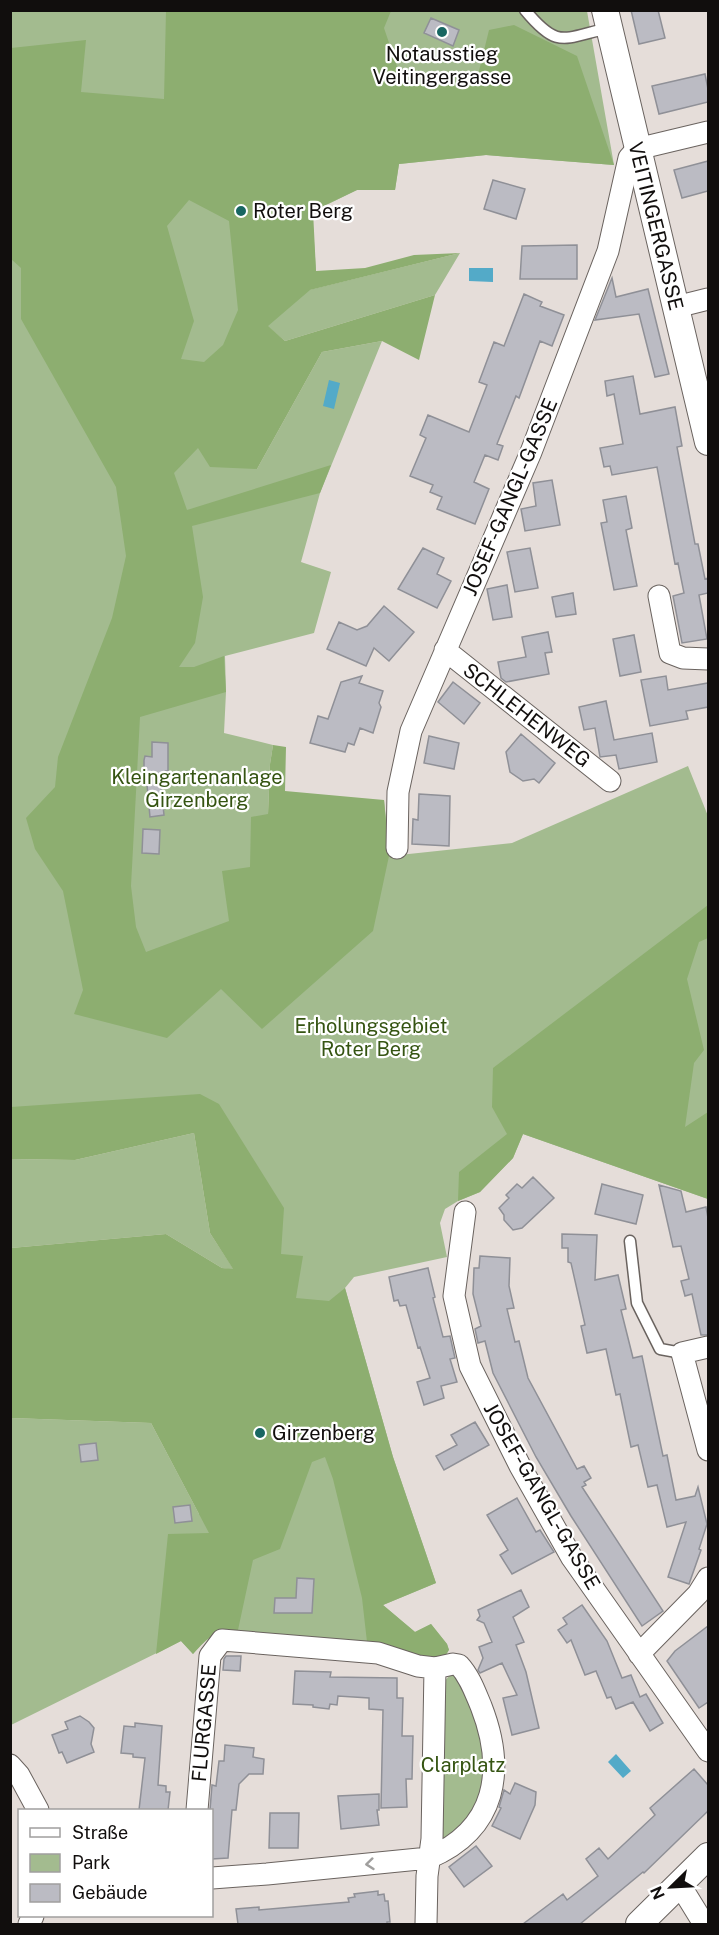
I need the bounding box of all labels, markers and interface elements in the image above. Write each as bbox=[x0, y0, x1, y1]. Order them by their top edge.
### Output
marker: Notausstieg Veitingergasse bbox=[435, 25, 449, 39]
place label: Notausstieg Veitingergasse bbox=[373, 42, 511, 89]
street label: VEITINGERGASSE bbox=[623, 139, 689, 313]
place label: Roter Berg bbox=[253, 199, 353, 223]
marker: Roter Berg bbox=[234, 204, 248, 218]
street label: JOSEF-GANGL-GASSE bbox=[458, 395, 562, 599]
street label: SCHLEHENWEG bbox=[458, 658, 596, 772]
park label: Kleingartenanlage Girzenberg bbox=[111, 765, 283, 812]
park label: Erholungsgebiet Roter Berg bbox=[295, 1014, 447, 1061]
street label: JOSEF-GANGL-GASSE bbox=[479, 1398, 605, 1594]
place label: Girzenberg bbox=[272, 1421, 375, 1445]
marker: Girzenberg bbox=[253, 1426, 267, 1440]
street label: FLURGASSE bbox=[187, 1663, 221, 1783]
park label: Clarplatz bbox=[421, 1753, 505, 1777]
legend bbox=[18, 1809, 213, 1917]
text: Straße bbox=[72, 1822, 128, 1843]
text: Park bbox=[72, 1852, 110, 1873]
one-way arrow bbox=[366, 1857, 375, 1870]
north arrow bbox=[641, 1857, 701, 1917]
text: Gebäude bbox=[72, 1882, 147, 1903]
text: N bbox=[647, 1883, 669, 1902]

